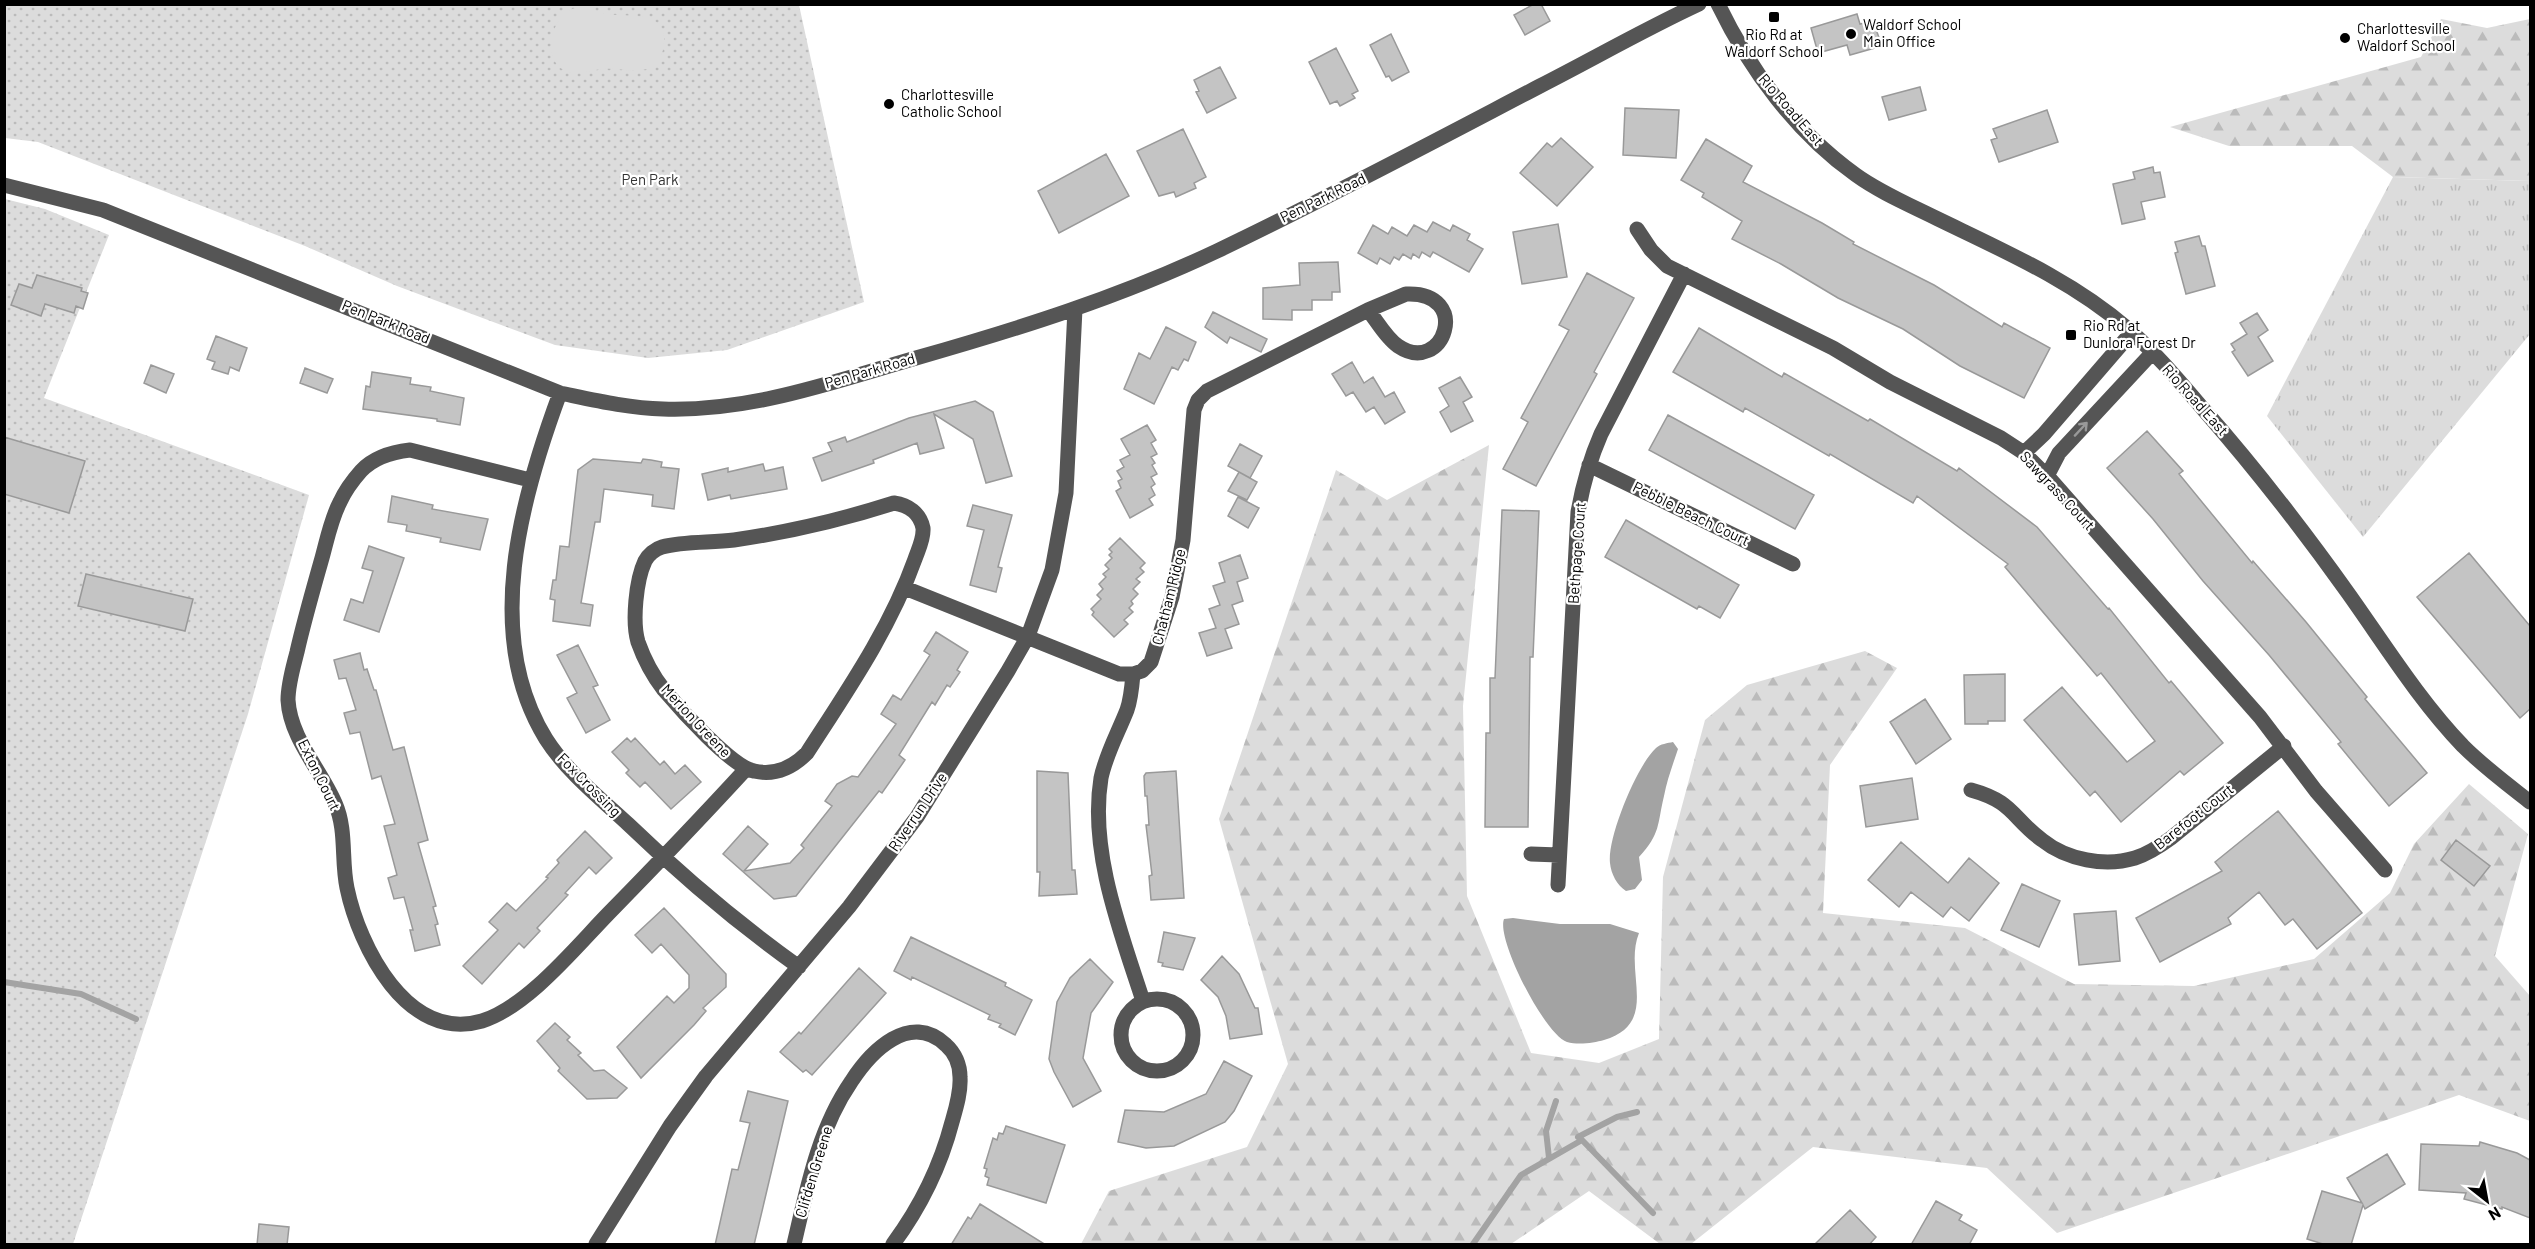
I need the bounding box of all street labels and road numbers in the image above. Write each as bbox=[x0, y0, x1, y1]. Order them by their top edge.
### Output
street label: Rio Road East bbox=[1756, 70, 1828, 149]
street label: Pen Park Road bbox=[1277, 169, 1368, 226]
street label: Pen Park Road bbox=[340, 295, 433, 347]
street label: Pen Park Road bbox=[822, 349, 917, 392]
street label: Rio Road East bbox=[2159, 360, 2232, 439]
street label: Sawgrass Court bbox=[2017, 447, 2099, 534]
street label: Pebble Beach Court bbox=[1630, 477, 1753, 549]
street label: Bethpage Court bbox=[1563, 501, 1589, 605]
street label: Chatham Ridge bbox=[1147, 547, 1189, 647]
street label: Merion Greene bbox=[658, 680, 735, 761]
street label: Exton Court bbox=[295, 736, 345, 813]
street label: Fox Crossing bbox=[554, 749, 625, 820]
street label: Riverrun Drive bbox=[884, 769, 950, 854]
street label: Barefoot Court bbox=[2150, 780, 2237, 853]
street label: Clifden Greene bbox=[791, 1124, 836, 1220]

